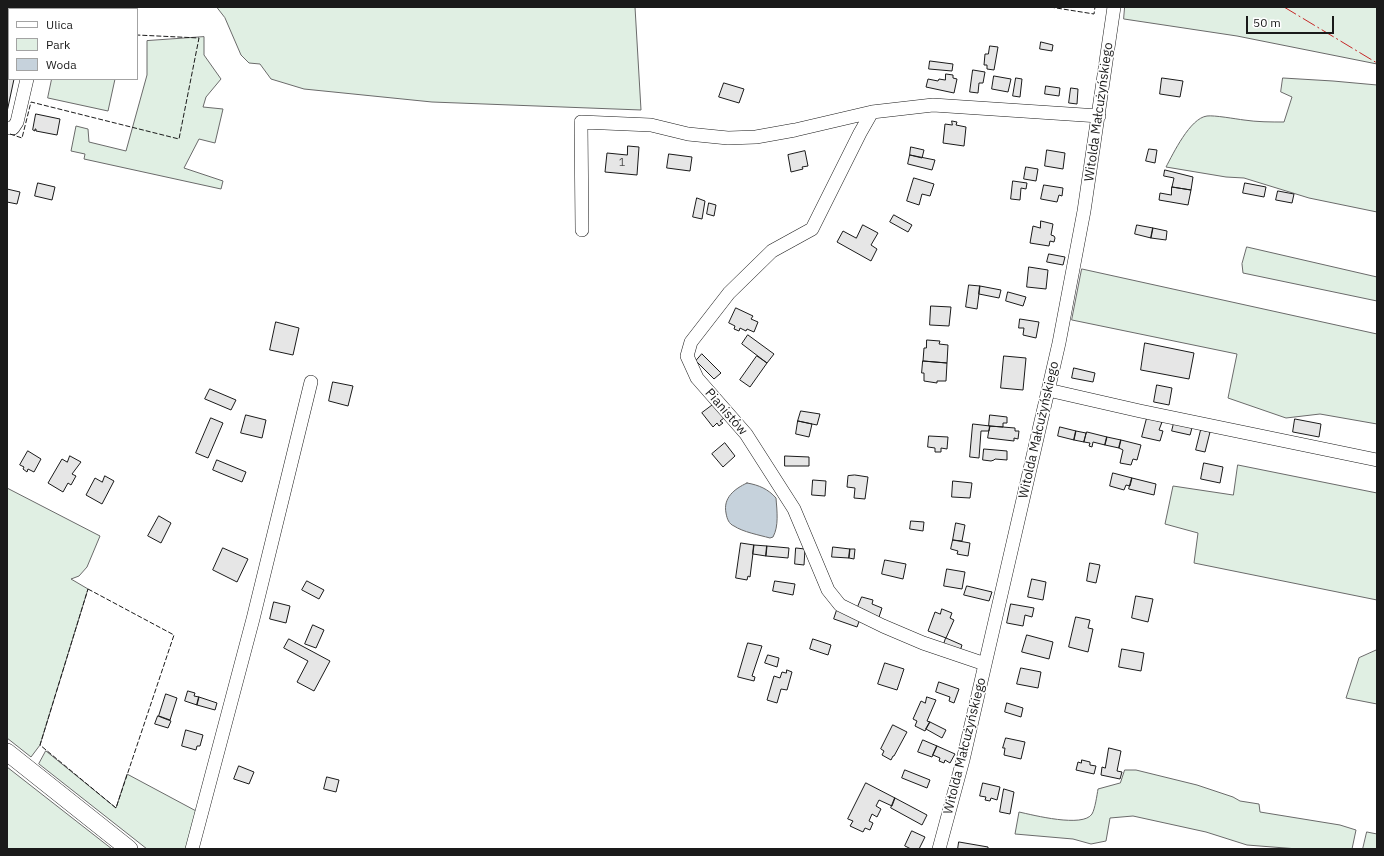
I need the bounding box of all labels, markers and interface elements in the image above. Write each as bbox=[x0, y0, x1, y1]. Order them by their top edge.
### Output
legend bbox=[8, 8, 138, 80]
scale bar bbox=[1248, 8, 1336, 34]
text: 50 m bbox=[1253, 15, 1281, 30]
text: Ulica bbox=[46, 17, 73, 32]
text: Park bbox=[46, 37, 70, 52]
street label: Witolda Małcużyńskiego bbox=[1082, 41, 1116, 183]
text: Woda bbox=[46, 57, 77, 72]
house number: 1 bbox=[619, 156, 625, 170]
street label: Witolda Małcużyńskiego bbox=[1016, 360, 1062, 500]
street label: Pianistów bbox=[702, 386, 750, 438]
street label: Witolda Małcużyńskiego bbox=[940, 676, 990, 816]

